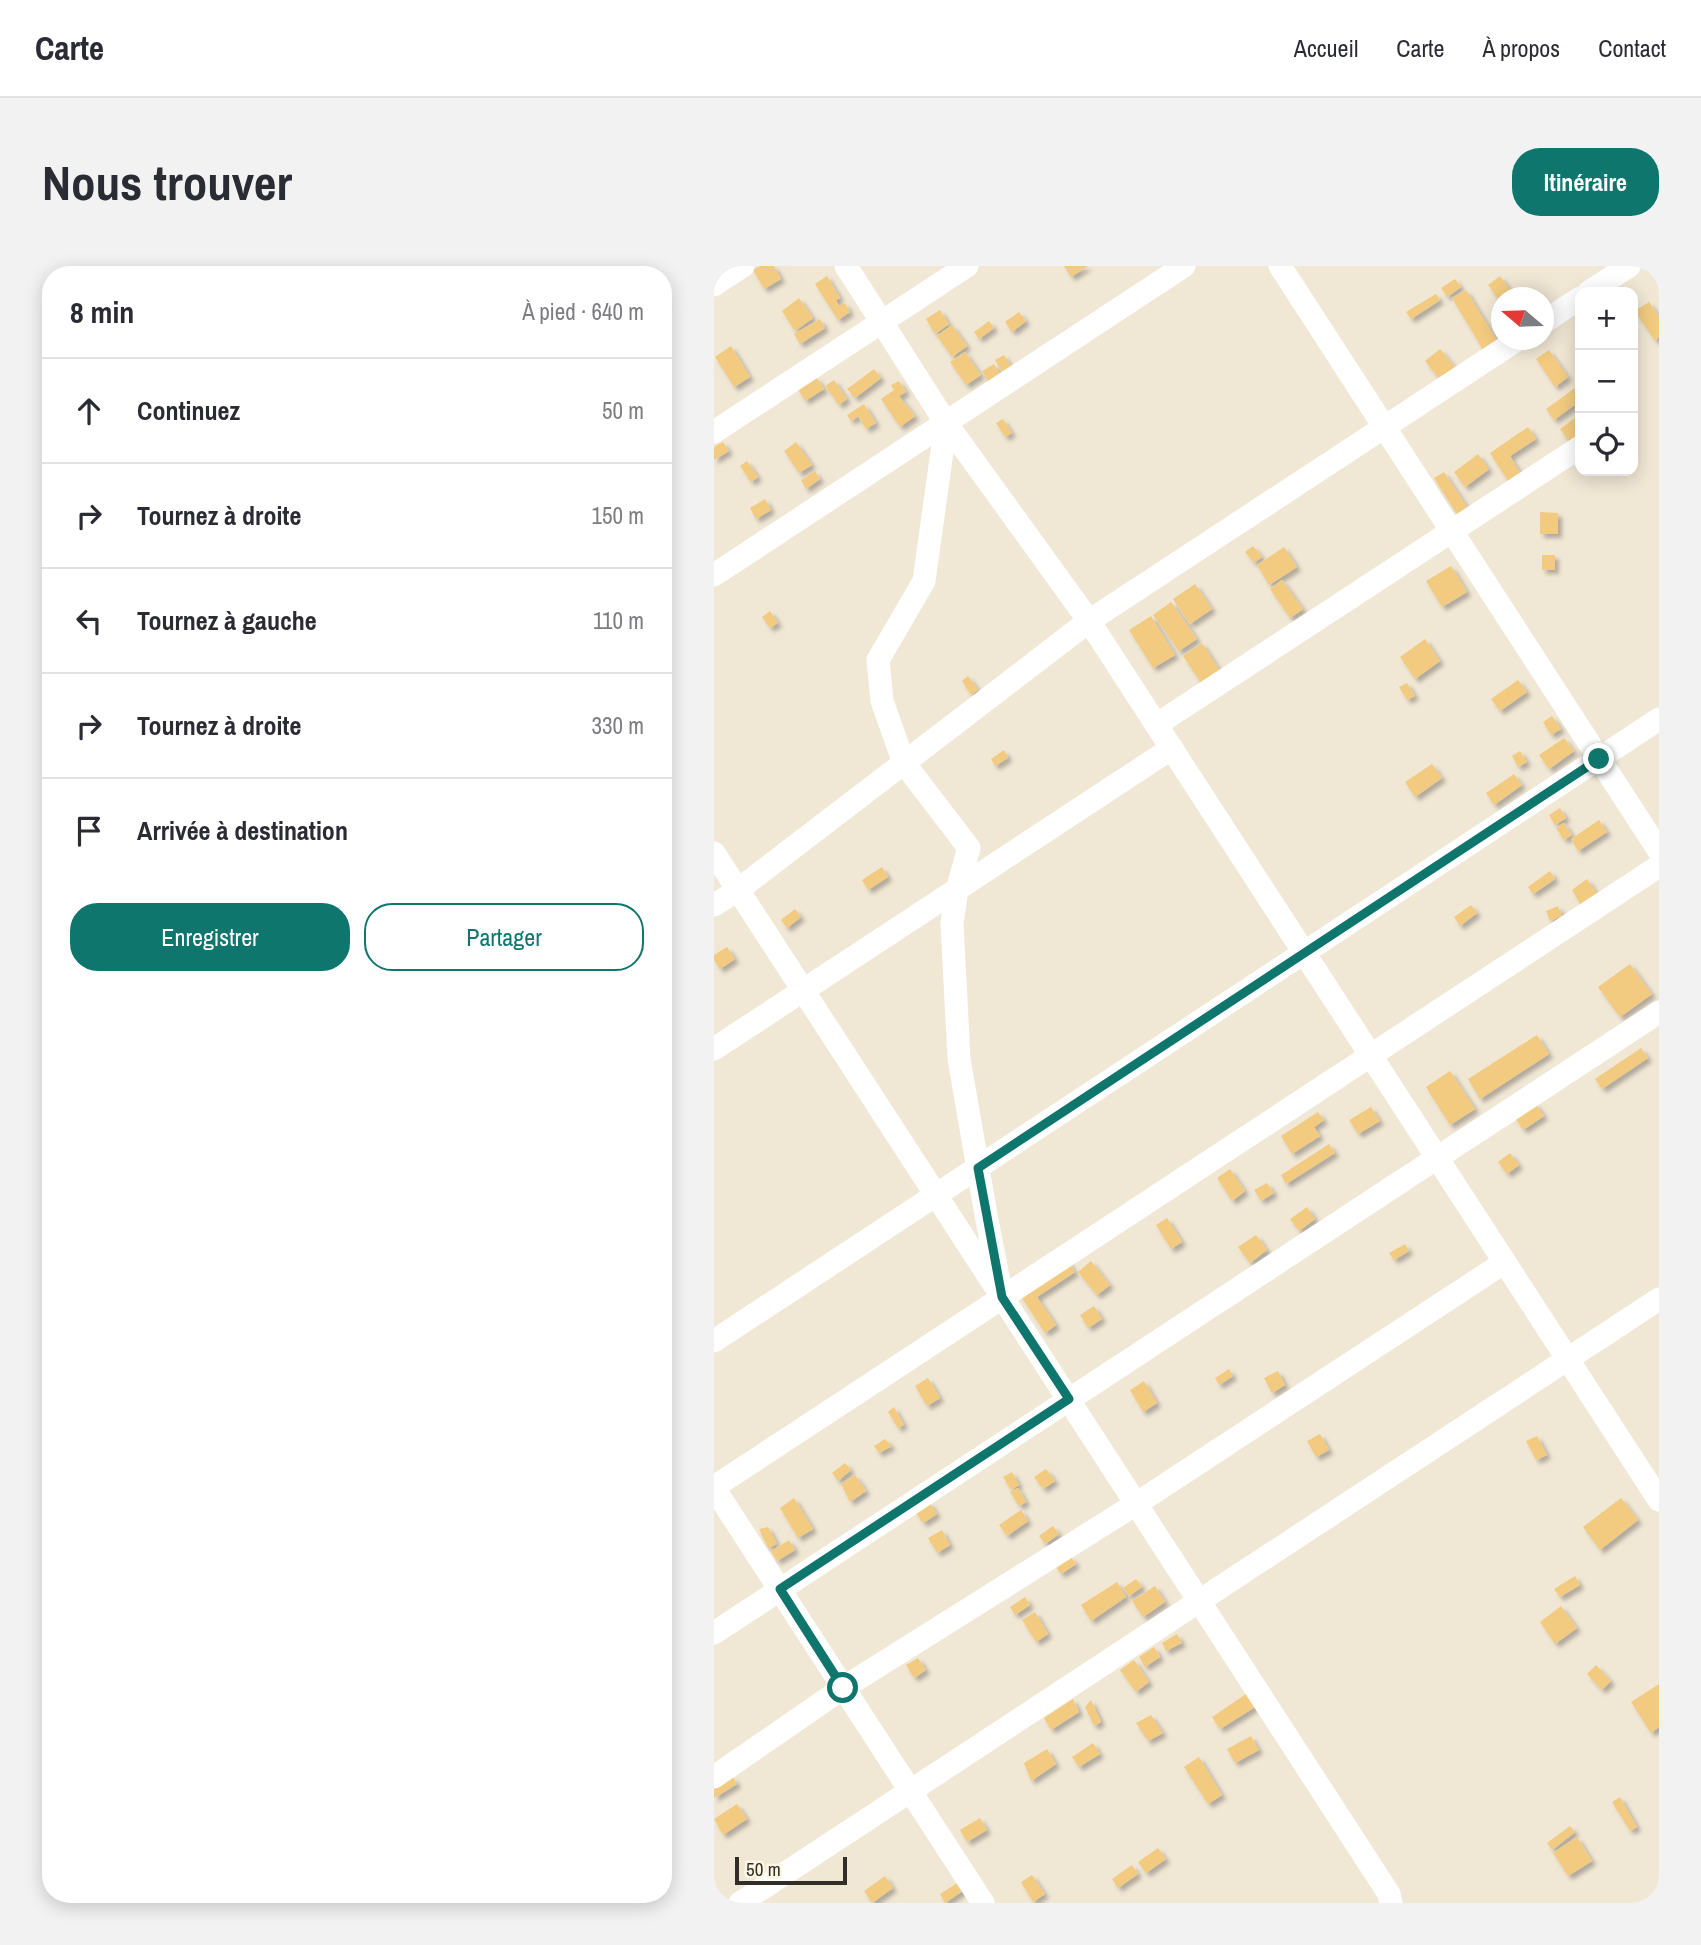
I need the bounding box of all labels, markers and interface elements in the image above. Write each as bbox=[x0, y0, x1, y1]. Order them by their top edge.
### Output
text: Carte bbox=[35, 26, 104, 70]
text: Accueil bbox=[1294, 32, 1358, 64]
text: Carte bbox=[1396, 32, 1444, 64]
text: À propos bbox=[1482, 32, 1560, 64]
text: Contact bbox=[1598, 32, 1666, 64]
button: Itinéraire bbox=[1512, 148, 1659, 216]
text: Nous trouver bbox=[42, 149, 292, 215]
north arrow bbox=[1491, 287, 1554, 350]
map controls bbox=[1575, 287, 1638, 476]
button: + bbox=[1575, 287, 1638, 350]
text: 8 min bbox=[70, 292, 134, 332]
text: À pied · 640 m bbox=[522, 296, 644, 327]
button: − bbox=[1575, 350, 1638, 413]
icon: ahead bbox=[70, 392, 108, 430]
text: Continuez bbox=[137, 393, 240, 428]
text: 50 m bbox=[602, 395, 644, 426]
button: locate bbox=[1575, 413, 1638, 476]
icon: right bbox=[70, 497, 108, 535]
text: Tournez à droite bbox=[137, 498, 301, 533]
text: 150 m bbox=[592, 500, 644, 531]
icon: left bbox=[70, 602, 108, 640]
text: Tournez à gauche bbox=[137, 603, 317, 638]
text: 110 m bbox=[593, 605, 644, 636]
icon: right bbox=[70, 707, 108, 745]
text: Tournez à droite bbox=[137, 708, 301, 743]
text: 330 m bbox=[592, 710, 644, 741]
route end bbox=[1583, 743, 1614, 774]
icon: arrive bbox=[70, 812, 108, 850]
text: Arrivée à destination bbox=[137, 813, 348, 848]
button: Enregistrer bbox=[70, 903, 350, 971]
button: Partager bbox=[364, 903, 644, 971]
route start bbox=[827, 1672, 858, 1703]
scale bar bbox=[735, 1854, 847, 1886]
text: 50 m bbox=[746, 1856, 781, 1882]

